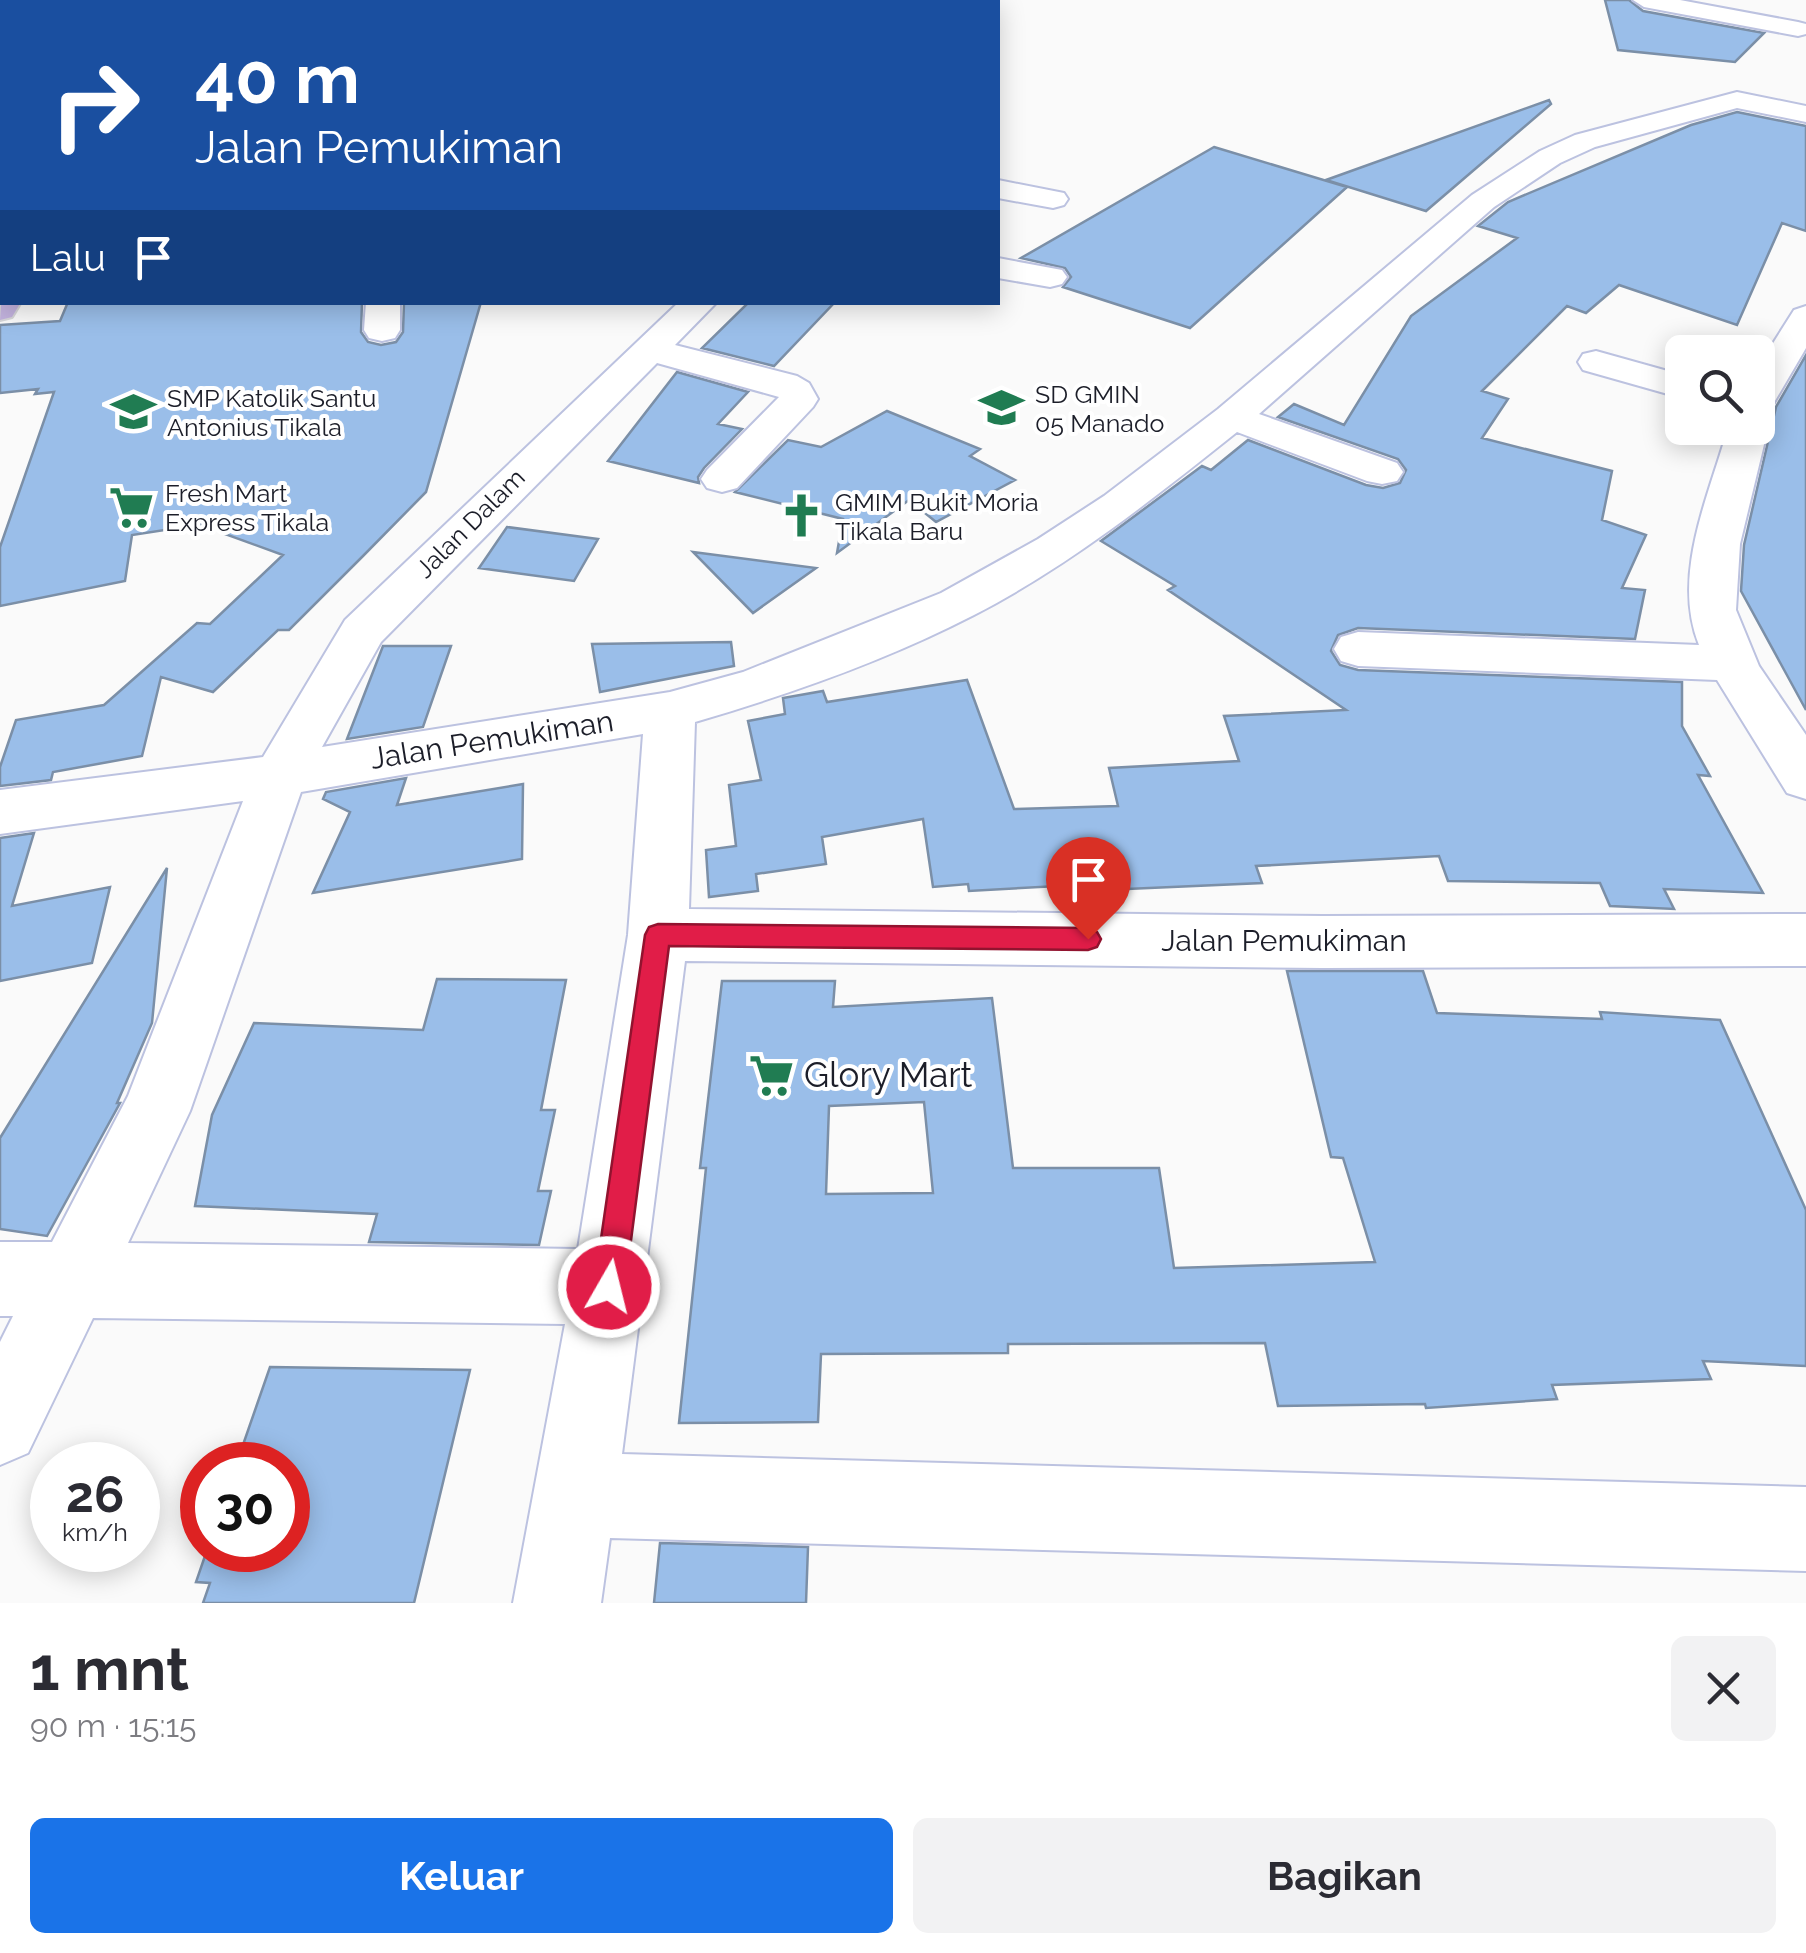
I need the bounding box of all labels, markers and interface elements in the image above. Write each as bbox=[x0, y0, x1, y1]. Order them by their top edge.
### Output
text: 40 m bbox=[195, 37, 360, 119]
icon: right bbox=[30, 40, 160, 170]
text: Jalan Pemukiman bbox=[195, 121, 563, 174]
icon: arrive bbox=[126, 230, 181, 285]
text: Lalu bbox=[30, 235, 106, 280]
map controls bbox=[1665, 335, 1775, 445]
button: search bbox=[1665, 335, 1775, 445]
place label: SD GMIN 05 Manado bbox=[1035, 379, 1164, 438]
place label: SMP Katolik Santu Antonius Tikala bbox=[167, 383, 376, 442]
school or university icon: SD GMIN 05 Manado bbox=[978, 384, 1026, 432]
school or university icon: SMP Katolik Santu Antonius Tikala bbox=[110, 388, 158, 436]
street label: Jalan Dalam bbox=[409, 462, 531, 584]
place label: Fresh Mart Express Tikala bbox=[165, 478, 329, 537]
supermarket icon: Fresh Mart Express Tikala bbox=[108, 483, 156, 531]
place label: GMIM Bukit Moria Tikala Baru bbox=[835, 487, 1039, 546]
church icon: GMIM Bukit Moria Tikala Baru bbox=[778, 492, 826, 540]
street label: Jalan Pemukiman bbox=[368, 703, 616, 776]
pin bbox=[1046, 837, 1131, 940]
icon: arrive bbox=[1061, 852, 1116, 907]
street label: Jalan Pemukiman bbox=[1161, 923, 1407, 958]
supermarket icon: Glory Mart bbox=[747, 1051, 795, 1099]
place label: Glory Mart bbox=[804, 1054, 973, 1095]
position arrow bbox=[557, 1235, 661, 1339]
speed limit sign: 30 bbox=[180, 1442, 310, 1572]
text: 26 bbox=[66, 1465, 124, 1524]
text: km/h bbox=[62, 1517, 128, 1547]
text: 1 mnt bbox=[30, 1634, 189, 1704]
button: close bbox=[1671, 1636, 1776, 1741]
text: 90 m · 15:15 bbox=[30, 1707, 197, 1744]
button: Keluar bbox=[30, 1818, 893, 1933]
button: Bagikan bbox=[913, 1818, 1776, 1933]

